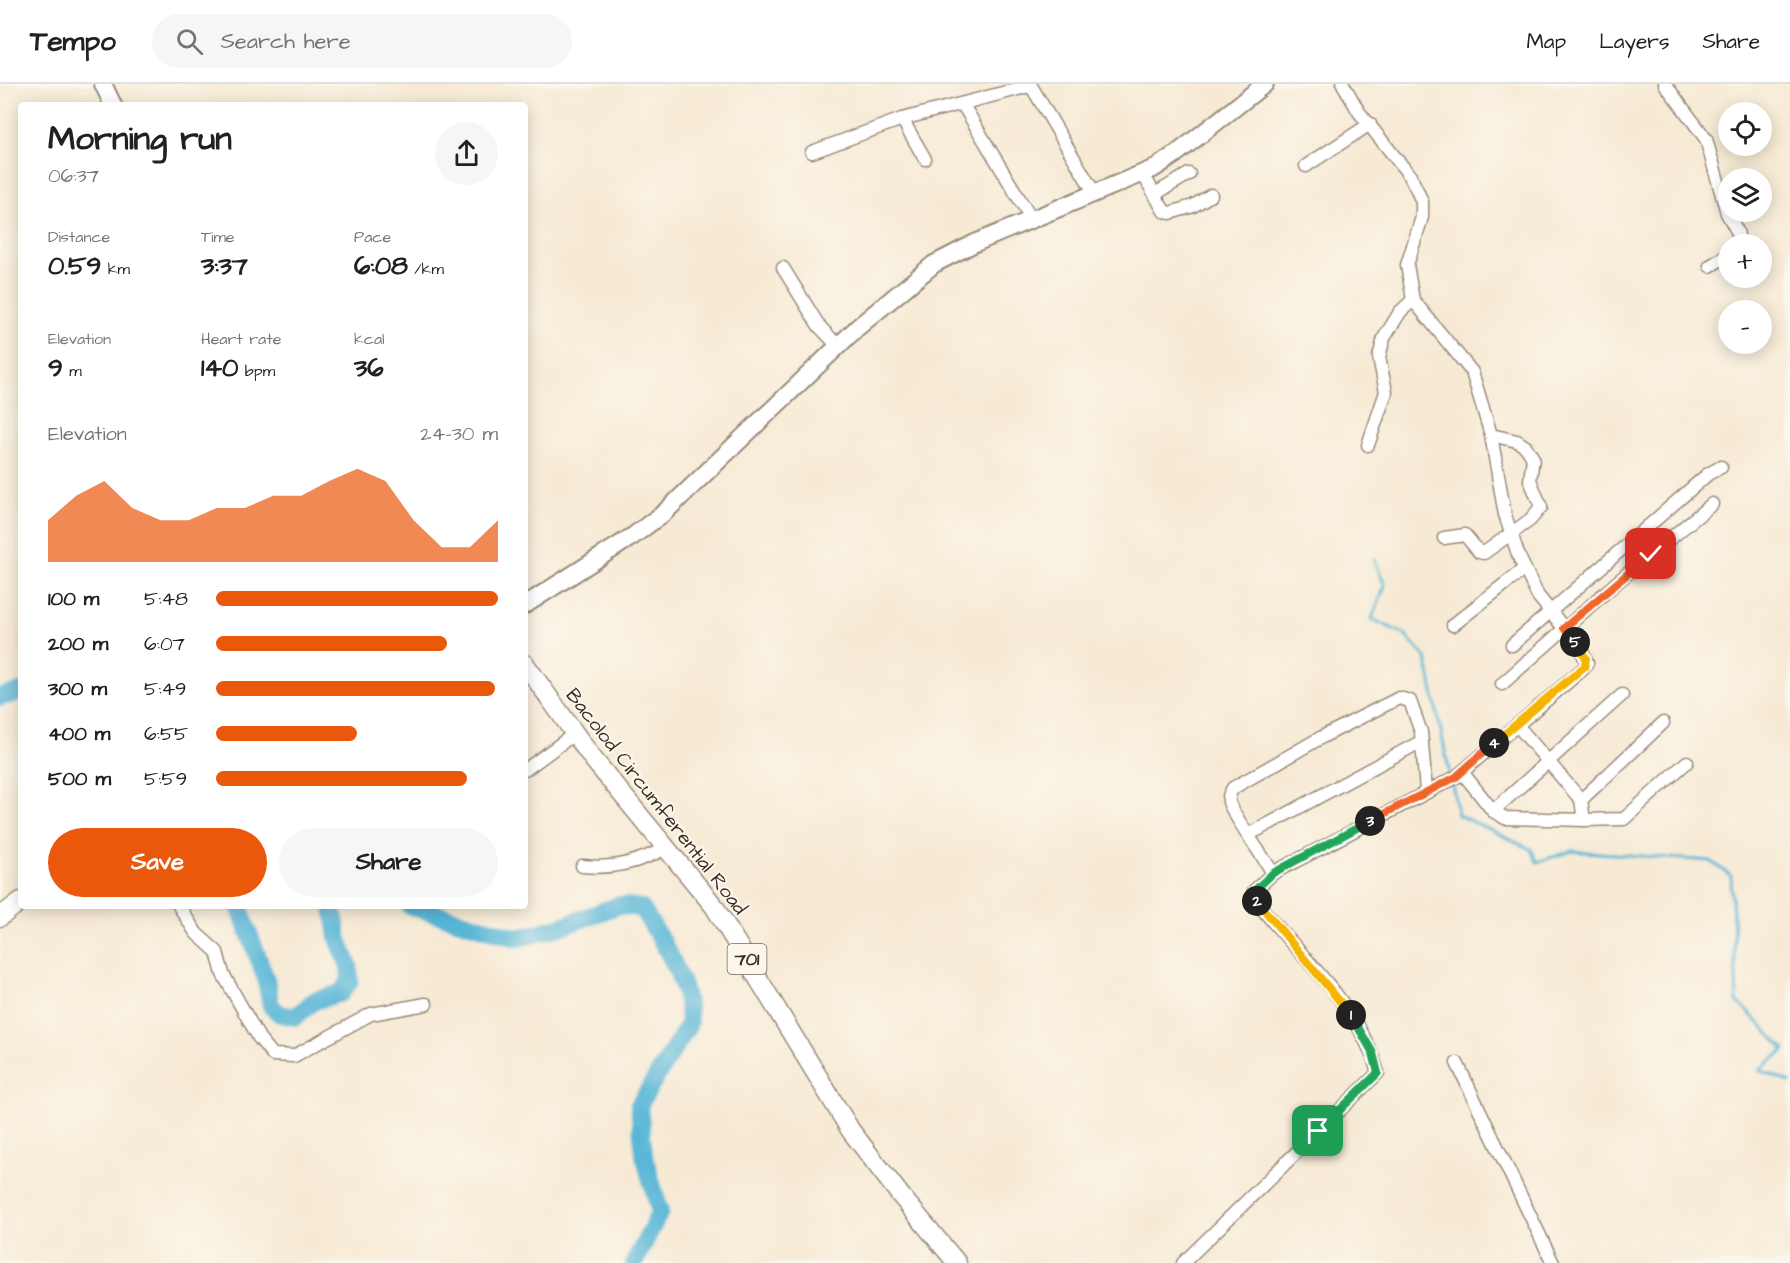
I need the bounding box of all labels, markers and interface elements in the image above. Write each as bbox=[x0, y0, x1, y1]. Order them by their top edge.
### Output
search box bbox=[152, 14, 572, 68]
text: Tempo bbox=[30, 22, 116, 61]
icon: search bbox=[173, 25, 206, 58]
text: Search here bbox=[221, 26, 351, 57]
text: Map bbox=[1526, 27, 1566, 56]
text: Layers bbox=[1599, 27, 1669, 56]
text: Share bbox=[1702, 27, 1760, 56]
map controls bbox=[1718, 102, 1772, 354]
button: locate bbox=[1718, 102, 1772, 156]
text: Morning run bbox=[48, 116, 232, 162]
button: share bbox=[435, 122, 498, 185]
text: 06:37 bbox=[48, 162, 99, 190]
button: layers bbox=[1718, 168, 1772, 222]
text: Distance bbox=[48, 226, 110, 248]
text: Time bbox=[201, 226, 235, 248]
text: Pace bbox=[354, 226, 391, 248]
button: + bbox=[1718, 234, 1772, 288]
text: 0.59 bbox=[48, 248, 101, 284]
text: 3:37 bbox=[201, 248, 248, 284]
text: 6:08 bbox=[354, 248, 408, 284]
text: km bbox=[101, 258, 130, 280]
text: /km bbox=[408, 258, 444, 280]
button: − bbox=[1718, 300, 1772, 354]
text: Elevation bbox=[48, 328, 111, 350]
text: Heart rate bbox=[201, 328, 281, 350]
text: kcal bbox=[354, 328, 385, 350]
text: 9 bbox=[48, 350, 63, 386]
text: 140 bbox=[201, 350, 238, 386]
text: 36 bbox=[354, 350, 384, 386]
text: m bbox=[63, 360, 82, 382]
text: bpm bbox=[238, 360, 275, 382]
text: Elevation bbox=[48, 420, 127, 448]
text: 24–30 m bbox=[420, 420, 498, 448]
pin bbox=[1625, 528, 1676, 579]
icon: check bbox=[1634, 537, 1667, 570]
text: 100 m bbox=[48, 585, 99, 613]
text: 5:48 bbox=[144, 585, 188, 613]
pin: 5 bbox=[1560, 627, 1590, 657]
text: 200 m bbox=[48, 630, 108, 658]
text: 6:07 bbox=[144, 630, 185, 658]
text: 5 bbox=[1569, 631, 1581, 653]
text: 300 m bbox=[48, 675, 107, 703]
text: 5:49 bbox=[144, 675, 187, 703]
street label: Bacolod Circumferential Road bbox=[559, 682, 754, 921]
text: 400 m bbox=[48, 720, 110, 748]
text: 6:55 bbox=[144, 720, 188, 748]
pin: 4 bbox=[1479, 728, 1509, 758]
text: 4 bbox=[1489, 732, 1499, 754]
text: 500 m bbox=[48, 765, 111, 793]
text: 5:59 bbox=[144, 765, 187, 793]
pin: 3 bbox=[1355, 806, 1385, 836]
text: 3 bbox=[1366, 810, 1374, 832]
button: Save bbox=[48, 828, 267, 897]
button: Share bbox=[279, 828, 498, 897]
pin: 2 bbox=[1242, 886, 1272, 916]
text: 2 bbox=[1252, 890, 1262, 912]
road number: 701 bbox=[728, 944, 766, 974]
pin: 1 bbox=[1336, 1000, 1366, 1030]
text: 1 bbox=[1350, 1004, 1352, 1026]
pin bbox=[1292, 1105, 1343, 1156]
icon: arrive bbox=[1301, 1114, 1334, 1147]

